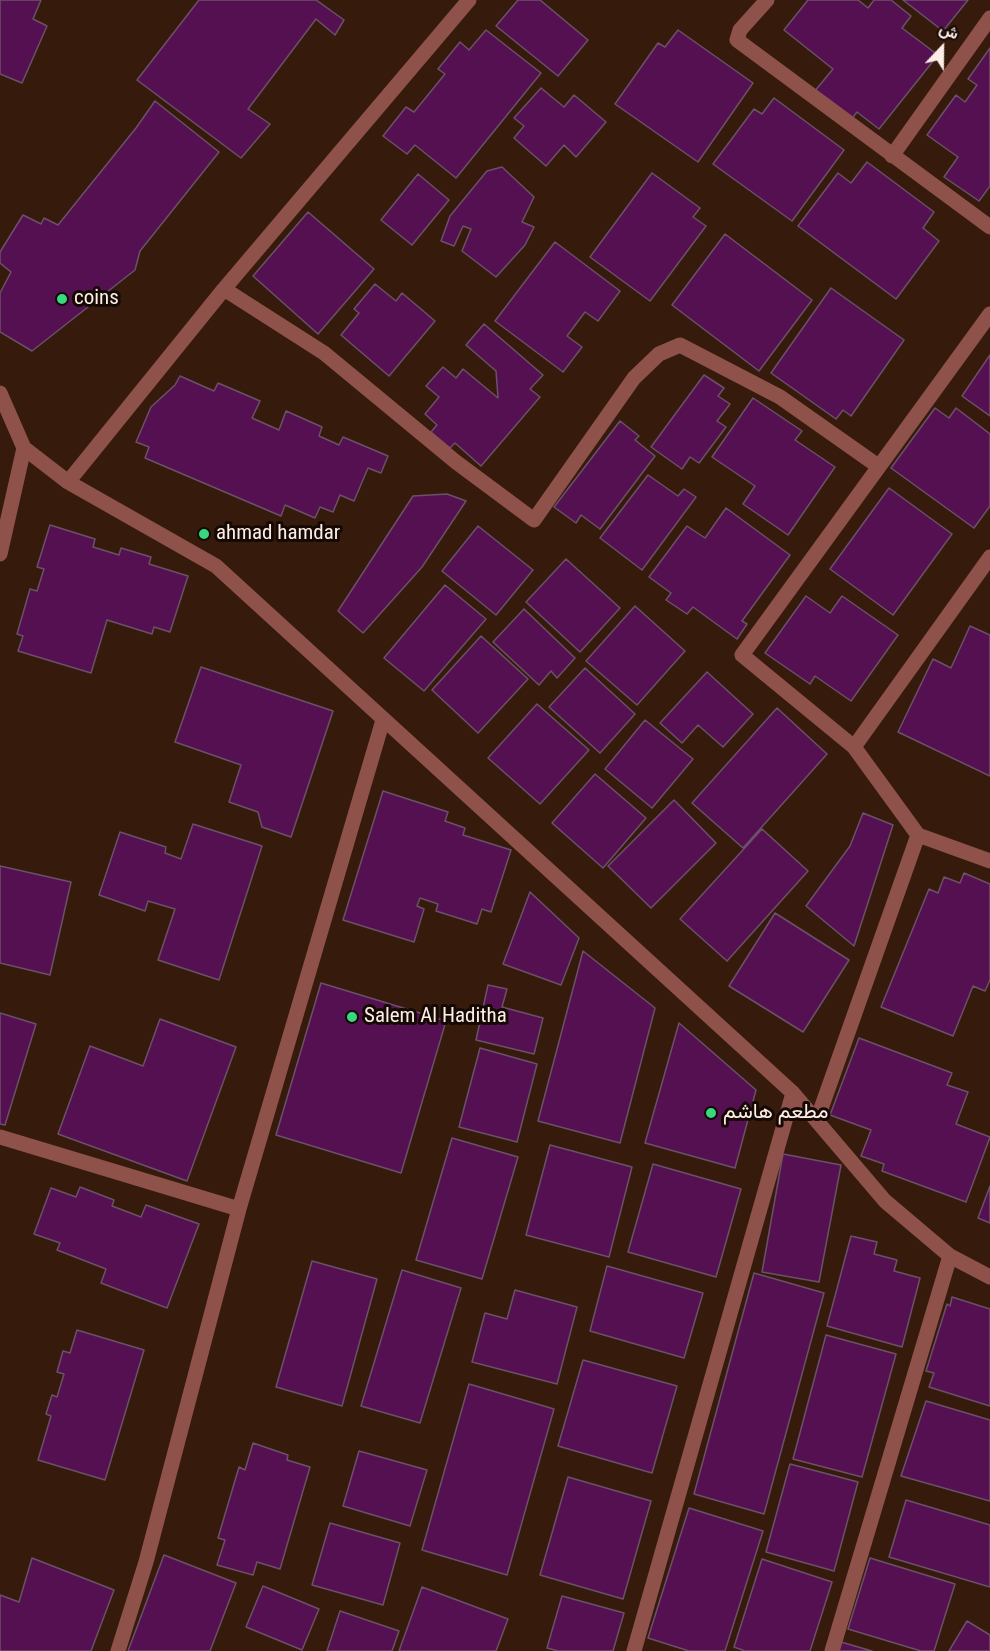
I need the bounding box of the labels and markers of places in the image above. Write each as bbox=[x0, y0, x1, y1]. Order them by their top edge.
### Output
place label: coins bbox=[74, 286, 119, 312]
marker: coins bbox=[55, 292, 69, 306]
place label: ahmad hamdar bbox=[216, 521, 340, 547]
marker: ahmad hamdar bbox=[197, 527, 211, 541]
place label: Salem Al Haditha bbox=[364, 1004, 507, 1030]
marker: Salem Al Haditha bbox=[345, 1010, 359, 1024]
place label: مطعم هاشم bbox=[723, 1100, 828, 1126]
marker: مطعم هاشم bbox=[704, 1106, 718, 1120]

